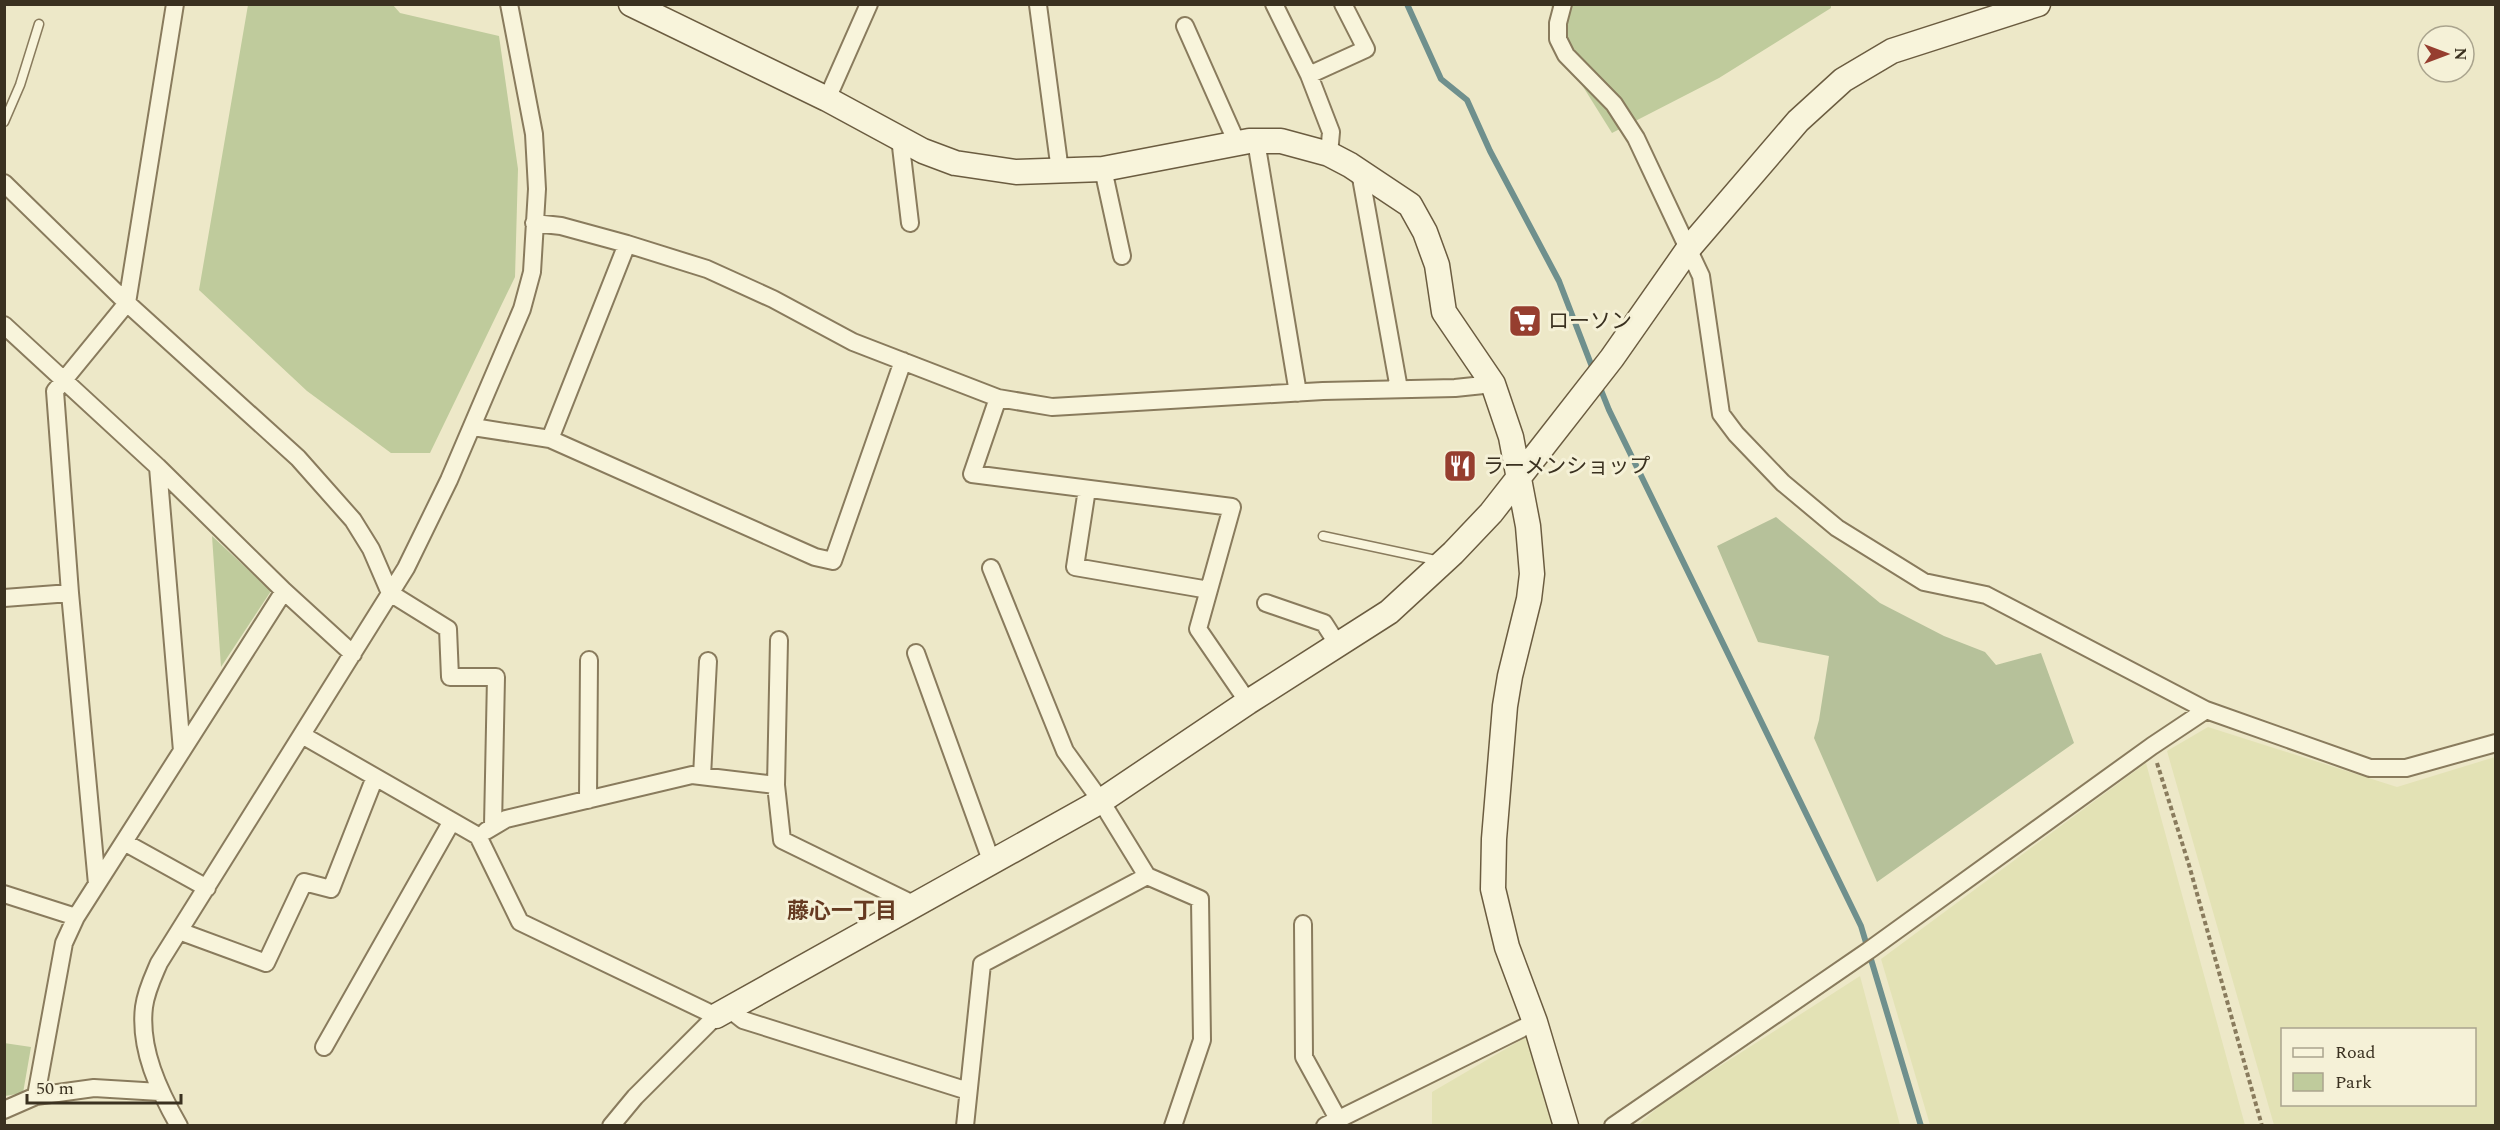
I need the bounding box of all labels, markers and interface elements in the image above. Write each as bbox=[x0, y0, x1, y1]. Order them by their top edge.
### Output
north arrow bbox=[2416, 24, 2476, 84]
text: N bbox=[2448, 47, 2472, 61]
supermarket icon: ローソン bbox=[1507, 303, 1543, 339]
place label: ローソン bbox=[1548, 306, 1632, 338]
restaurant icon: ラーメンショップ bbox=[1442, 448, 1478, 484]
place label: ラーメンショップ bbox=[1483, 451, 1650, 483]
district label: 藤心一丁目 bbox=[787, 895, 897, 928]
legend bbox=[2281, 1028, 2476, 1106]
text: Road bbox=[2335, 1039, 2376, 1066]
scale bar bbox=[27, 1067, 182, 1105]
text: Park bbox=[2335, 1069, 2372, 1096]
text: 50 m bbox=[36, 1075, 74, 1102]

